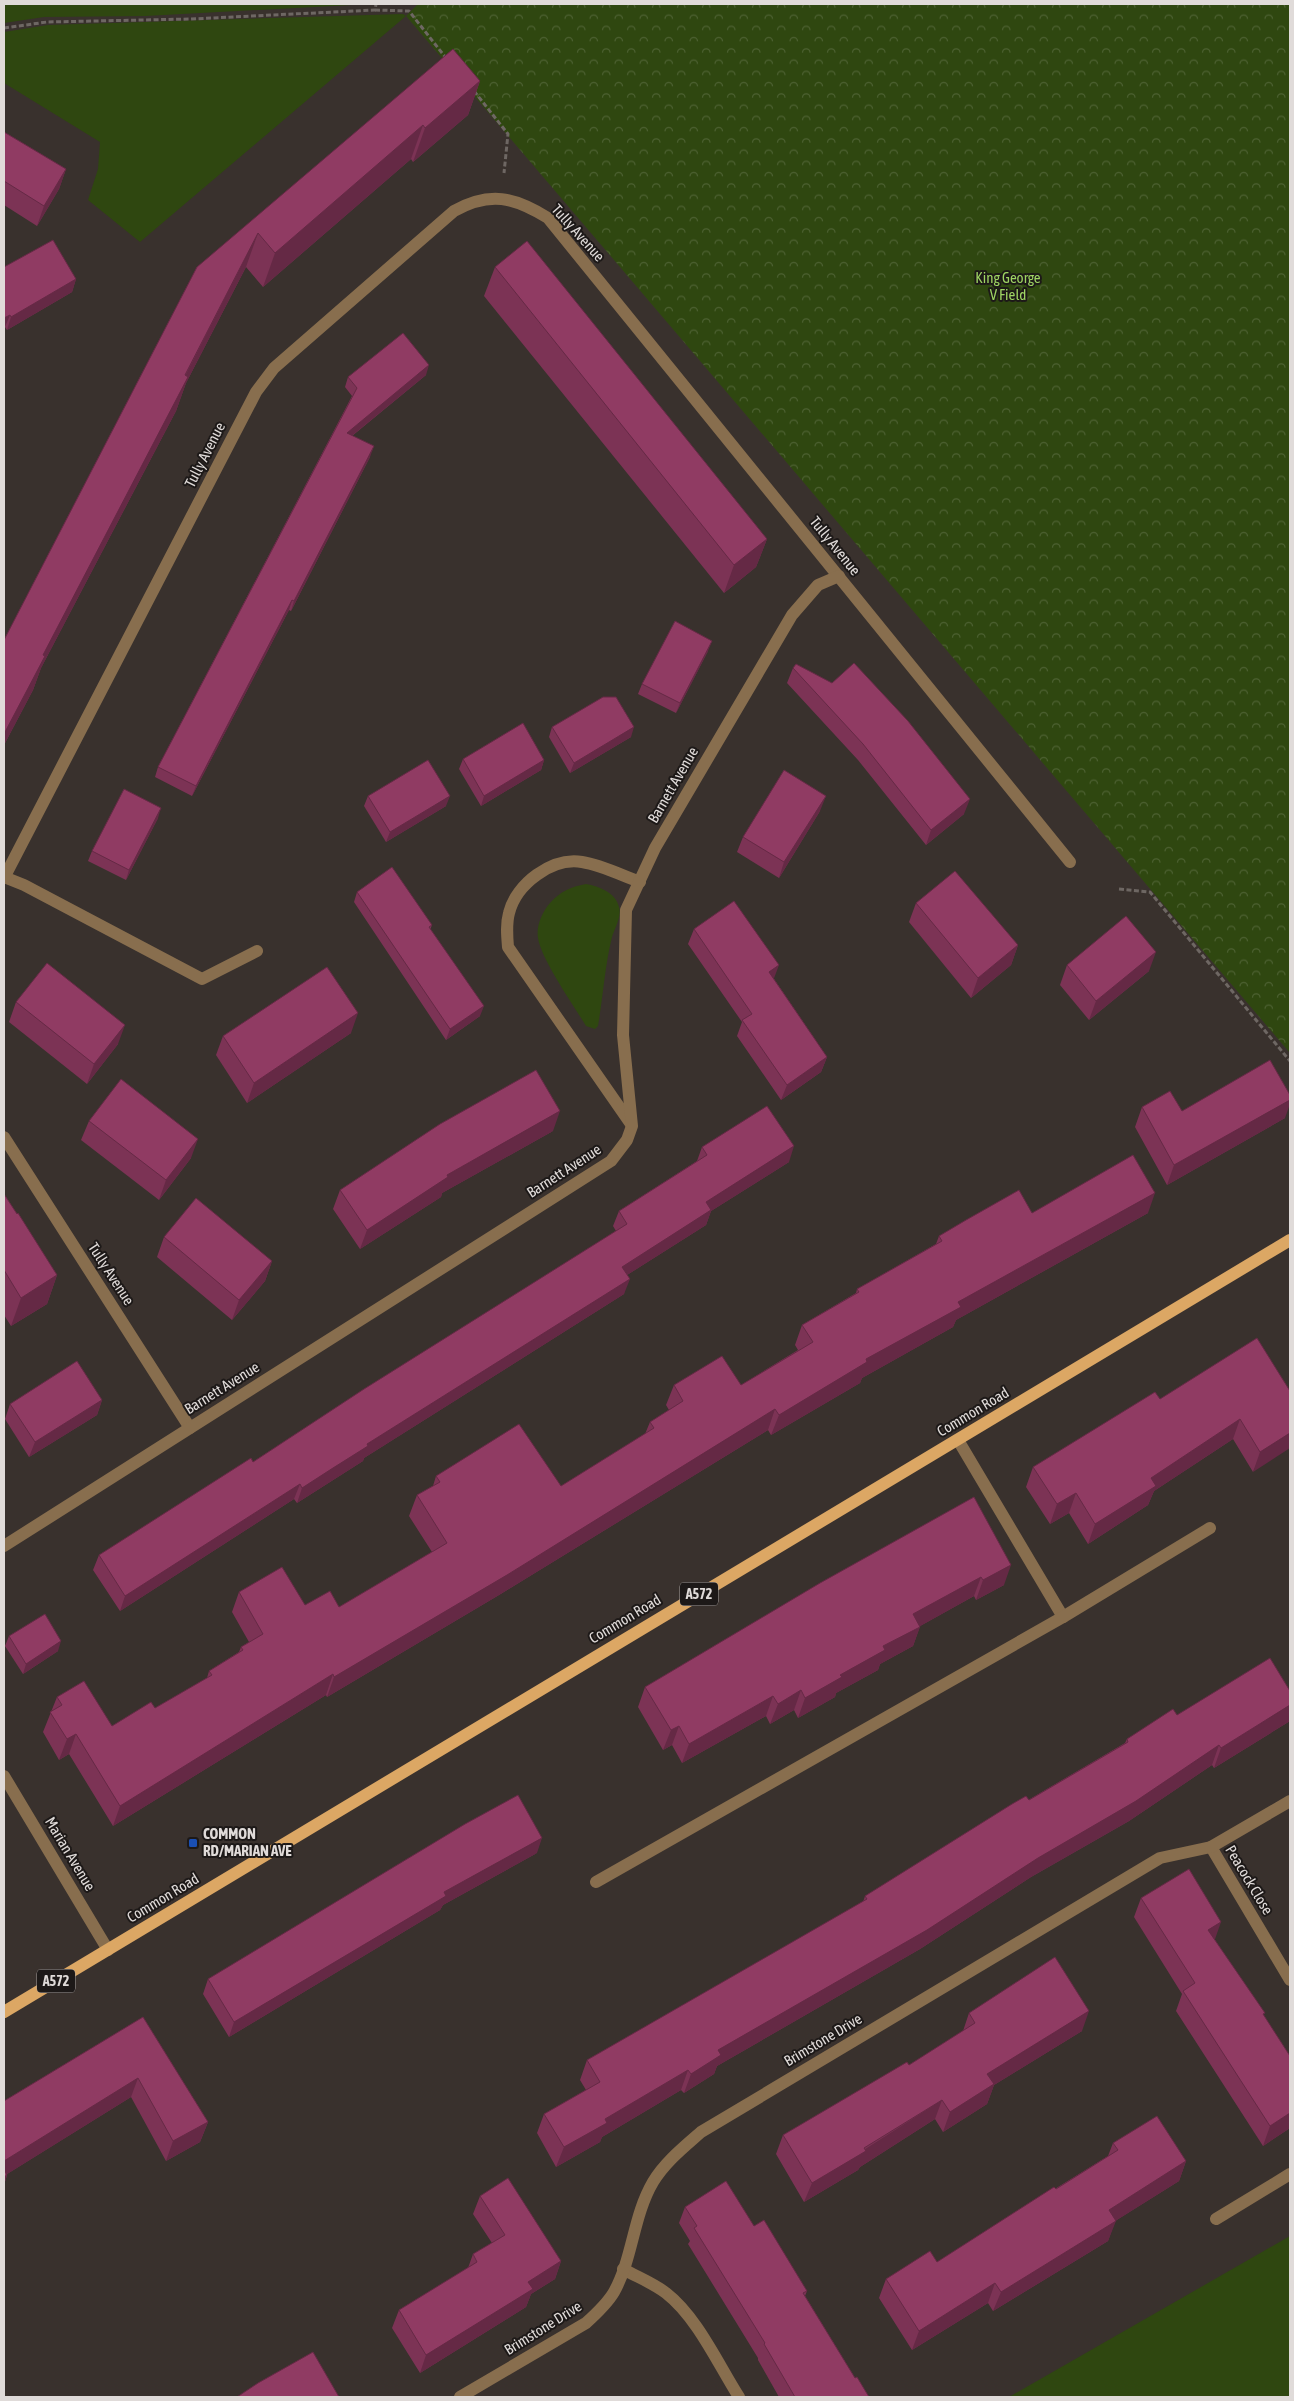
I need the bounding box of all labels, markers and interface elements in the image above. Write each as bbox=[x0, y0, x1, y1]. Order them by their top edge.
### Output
street label: Tully Avenue bbox=[548, 201, 608, 265]
park label: King George V Field bbox=[975, 269, 1041, 303]
street label: Tully Avenue bbox=[181, 419, 228, 490]
street label: Tully Avenue bbox=[807, 513, 864, 579]
street label: Barnett Avenue bbox=[644, 744, 701, 826]
street label: Barnett Avenue bbox=[524, 1140, 604, 1201]
street label: Tully Avenue bbox=[85, 1239, 138, 1308]
street label: Barnett Avenue bbox=[181, 1358, 262, 1417]
street label: Common Road bbox=[934, 1384, 1012, 1440]
road number: A572 bbox=[680, 1582, 718, 1606]
street label: Common Road bbox=[586, 1591, 664, 1647]
street label: Marian Avenue bbox=[42, 1814, 99, 1894]
place label: COMMON RD/MARIAN AVE bbox=[203, 1825, 292, 1859]
marker: COMMON RD/MARIAN AVE bbox=[187, 1837, 199, 1849]
street label: Peacock Close bbox=[1222, 1842, 1277, 1918]
street label: Common Road bbox=[124, 1870, 202, 1926]
road number: A572 bbox=[37, 1970, 75, 1992]
street label: Brimstone Drive bbox=[781, 2010, 865, 2069]
street label: Brimstone Drive bbox=[501, 2297, 585, 2358]

